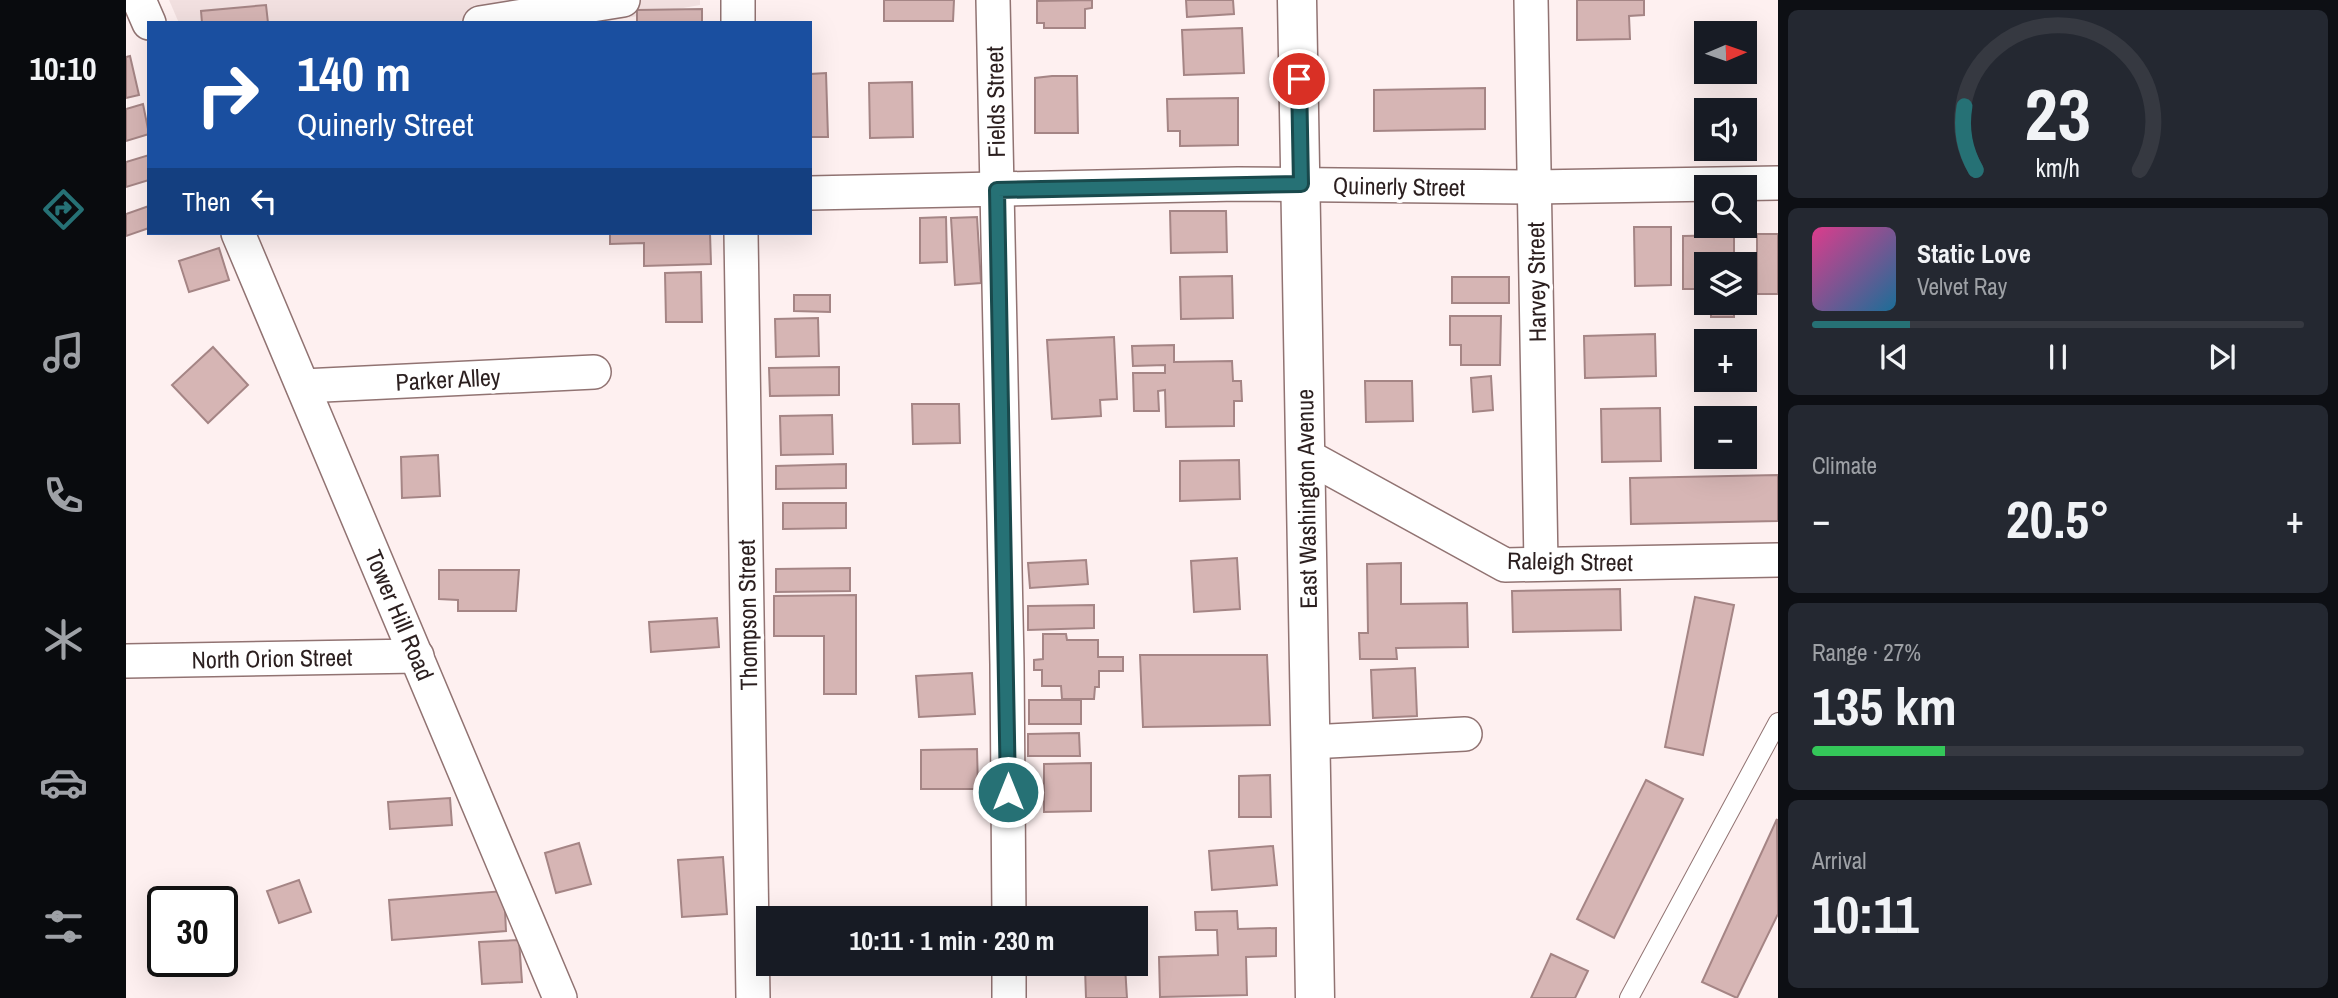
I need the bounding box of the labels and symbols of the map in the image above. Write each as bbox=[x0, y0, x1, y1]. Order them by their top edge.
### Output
north arrow bbox=[1694, 21, 1757, 84]
street label: Fields Street bbox=[978, 45, 1012, 158]
pin bbox=[1269, 49, 1329, 109]
street label: Quinerly Street bbox=[1333, 169, 1466, 203]
street label: Harvey Street bbox=[1519, 221, 1553, 342]
street label: Parker Alley bbox=[395, 360, 501, 398]
street label: East Washington Avenue bbox=[1288, 389, 1324, 609]
street label: Thompson Street bbox=[730, 539, 764, 691]
street label: Raleigh Street bbox=[1507, 544, 1634, 578]
street label: Tower Hill Road bbox=[358, 545, 442, 685]
street label: North Orion Street bbox=[191, 641, 353, 675]
position arrow bbox=[971, 755, 1045, 829]
speed limit sign: 30 bbox=[147, 886, 238, 977]

